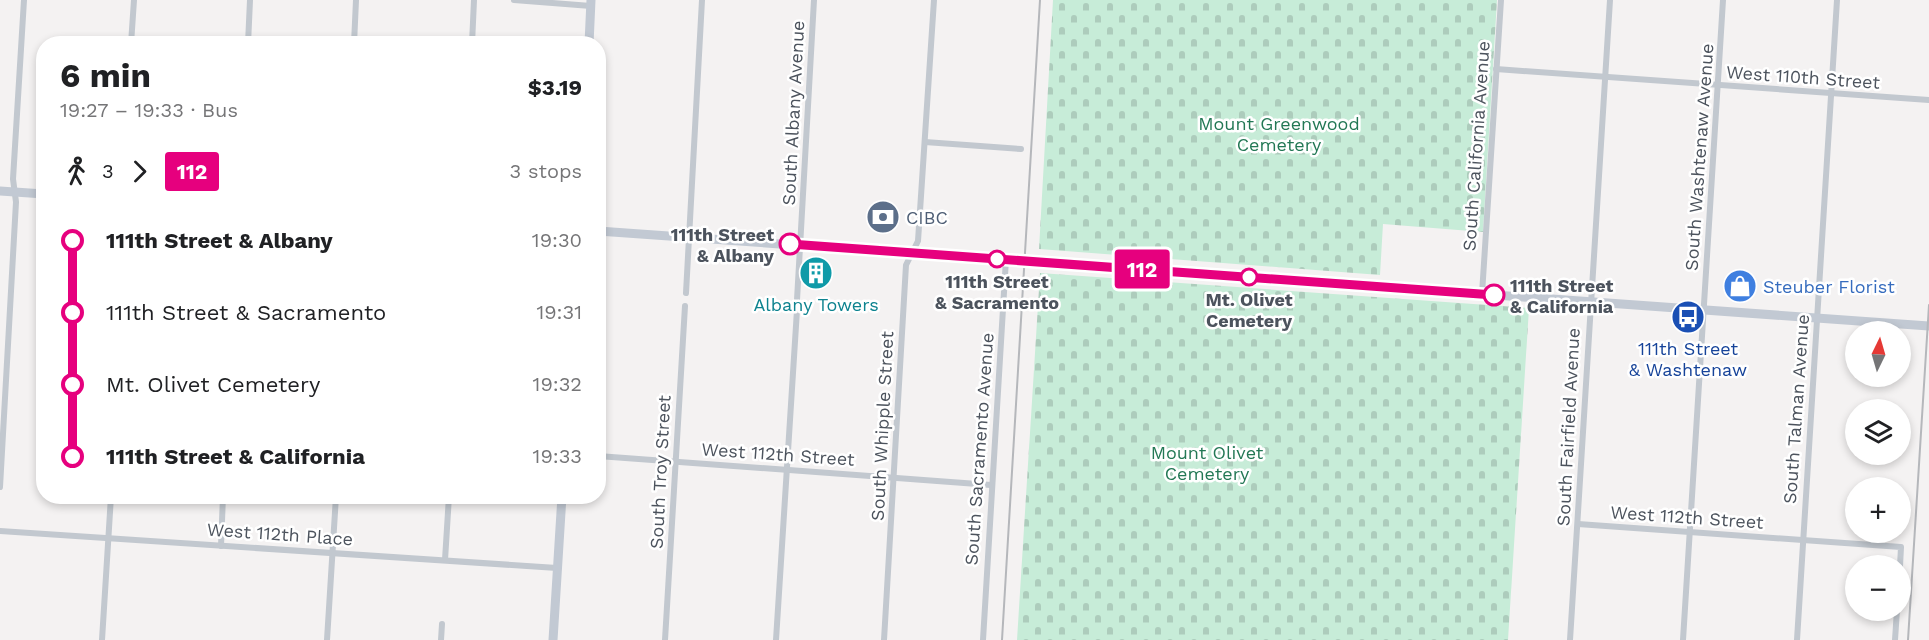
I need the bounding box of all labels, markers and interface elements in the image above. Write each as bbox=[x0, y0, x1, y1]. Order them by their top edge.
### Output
street label: South Albany Avenue bbox=[778, 20, 808, 206]
street label: South California Avenue bbox=[1458, 40, 1494, 252]
street label: South Washtenaw Avenue bbox=[1681, 43, 1717, 271]
text: 6 min bbox=[60, 56, 151, 95]
street label: West 110th Street bbox=[1725, 61, 1881, 93]
text: $3.19 bbox=[528, 75, 582, 100]
text: 19:27 – 19:33 · Bus bbox=[60, 98, 238, 122]
park label: Mount Greenwood Cemetery bbox=[1198, 113, 1360, 155]
icon: walk bbox=[60, 155, 93, 188]
icon: forward bbox=[123, 155, 156, 188]
text: 3 bbox=[102, 159, 114, 183]
text: 112 bbox=[177, 159, 207, 184]
text: 3 stops bbox=[510, 159, 582, 183]
bank icon: CIBC bbox=[865, 199, 901, 235]
place label: CIBC bbox=[906, 207, 948, 228]
place label: 111th Street & Albany bbox=[671, 224, 775, 266]
text: 111th Street & Albany bbox=[106, 228, 333, 253]
text: 19:30 bbox=[532, 228, 582, 252]
marker: 111th Street & Albany bbox=[779, 233, 801, 255]
marker: 111th Street & Sacramento bbox=[988, 250, 1006, 268]
line badge: 112 bbox=[1108, 250, 1176, 288]
building icon: Albany Towers bbox=[798, 255, 834, 291]
text: 112 bbox=[1127, 257, 1157, 282]
marker: Mt. Olivet Cemetery bbox=[1240, 268, 1258, 286]
shop icon: Steuber Florist bbox=[1722, 268, 1758, 304]
place label: 111th Street & Sacramento bbox=[935, 271, 1059, 313]
place label: 111th Street & California bbox=[1510, 275, 1614, 317]
place label: Steuber Florist bbox=[1763, 276, 1895, 297]
marker: 111th Street & California bbox=[1483, 284, 1505, 306]
place label: Mt. Olivet Cemetery bbox=[1205, 289, 1293, 331]
place label: Albany Towers bbox=[753, 294, 879, 315]
bus stop icon: 111th Street & Washtenaw bbox=[1670, 299, 1706, 335]
text: 111th Street & Sacramento bbox=[106, 300, 386, 325]
text: 19:31 bbox=[536, 300, 582, 324]
street label: South Talman Avenue bbox=[1779, 313, 1813, 505]
north arrow bbox=[1845, 321, 1911, 387]
map controls bbox=[1845, 321, 1911, 621]
street label: South Fairfield Avenue bbox=[1552, 327, 1584, 527]
street label: South Whipple Street bbox=[867, 330, 897, 521]
street label: South Sacramento Avenue bbox=[960, 332, 998, 566]
place label: 111th Street & Washtenaw bbox=[1629, 338, 1747, 380]
text: Mt. Olivet Cemetery bbox=[106, 372, 320, 397]
text: 19:32 bbox=[533, 372, 582, 396]
street label: South Troy Street bbox=[645, 394, 675, 550]
button: layers bbox=[1845, 399, 1911, 465]
street label: West 112th Street bbox=[701, 438, 856, 470]
park label: Mount Olivet Cemetery bbox=[1151, 442, 1264, 484]
text: 111th Street & California bbox=[106, 444, 365, 469]
text: 19:33 bbox=[533, 444, 582, 468]
button: + bbox=[1845, 477, 1911, 543]
street label: West 112th Street bbox=[1610, 501, 1765, 533]
street label: West 112th Place bbox=[206, 518, 354, 550]
button: − bbox=[1845, 555, 1911, 621]

